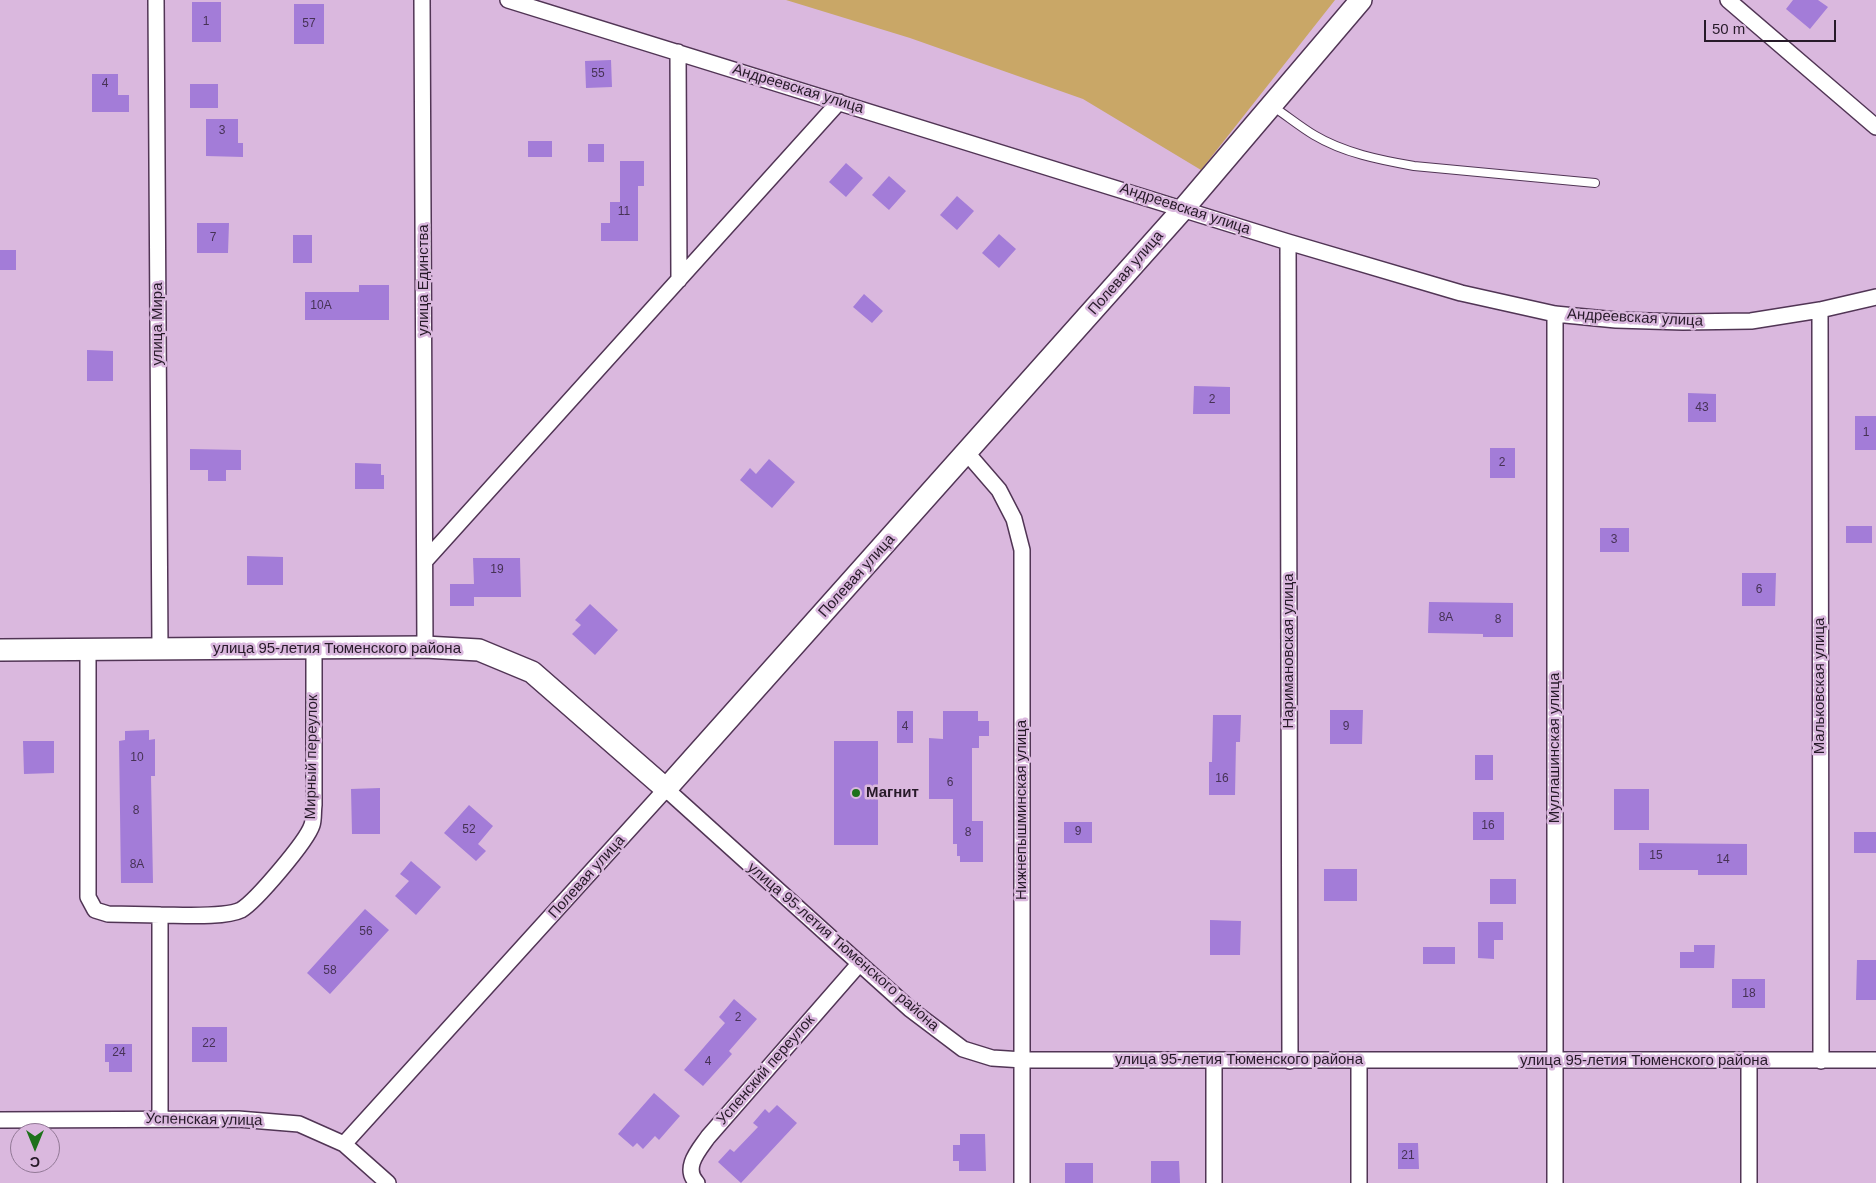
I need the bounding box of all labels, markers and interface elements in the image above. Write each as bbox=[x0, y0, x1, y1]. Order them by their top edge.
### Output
scale bar bbox=[1706, 10, 1838, 42]
house number: 1 bbox=[203, 15, 209, 29]
house number: 57 bbox=[302, 17, 316, 31]
text: 50 m bbox=[1712, 20, 1745, 37]
street label: Андреевская улица bbox=[730, 60, 866, 118]
house number: 55 bbox=[591, 67, 605, 81]
house number: 4 bbox=[102, 77, 108, 91]
house number: 3 bbox=[219, 124, 225, 138]
street label: Андреевская улица bbox=[1117, 179, 1253, 239]
house number: 11 bbox=[618, 205, 630, 219]
street label: улица Единства bbox=[415, 224, 433, 336]
street label: Полевая улица bbox=[1085, 227, 1167, 319]
house number: 7 bbox=[210, 231, 216, 245]
street label: улица Мира bbox=[149, 283, 167, 365]
house number: 10А bbox=[310, 299, 332, 313]
street label: Андреевская улица bbox=[1567, 305, 1703, 331]
house number: 2 bbox=[1209, 393, 1215, 407]
house number: 43 bbox=[1695, 401, 1709, 415]
house number: 1 bbox=[1863, 426, 1869, 440]
house number: 2 bbox=[1499, 456, 1505, 470]
street label: Полевая улица bbox=[815, 531, 899, 621]
house number: 3 bbox=[1611, 533, 1617, 547]
house number: 19 bbox=[490, 563, 504, 577]
street label: Наримановская улица bbox=[1280, 573, 1298, 729]
house number: 6 bbox=[1756, 583, 1762, 597]
house number: 8А bbox=[1439, 611, 1453, 625]
house number: 8 bbox=[1495, 613, 1501, 627]
street label: Мальковская улица bbox=[1811, 618, 1829, 754]
street label: улица 95-летия Тюменского района bbox=[213, 640, 461, 658]
street label: Муллашинская улица bbox=[1546, 673, 1564, 823]
street label: Мирный переулок bbox=[302, 694, 322, 820]
house number: 4 bbox=[902, 720, 908, 734]
street label: Нижнепышминская улица bbox=[1013, 720, 1031, 900]
house number: 9 bbox=[1343, 720, 1349, 734]
house number: 10 bbox=[130, 751, 144, 765]
house number: 16 bbox=[1215, 772, 1229, 786]
house number: 6 bbox=[947, 776, 953, 790]
place label: Магнит bbox=[866, 784, 919, 802]
marker: Магнит bbox=[850, 787, 862, 799]
house number: 8 bbox=[133, 804, 139, 818]
house number: 16 bbox=[1481, 819, 1495, 833]
house number: 52 bbox=[462, 823, 476, 837]
house number: 9 bbox=[1075, 825, 1081, 839]
house number: 8 bbox=[965, 826, 971, 840]
street label: Полевая улица bbox=[545, 832, 629, 922]
house number: 15 bbox=[1649, 849, 1663, 863]
house number: 14 bbox=[1716, 853, 1730, 867]
house number: 8А bbox=[130, 858, 144, 872]
street label: улица 95-летия Тюменского района bbox=[744, 859, 942, 1035]
house number: 56 bbox=[359, 925, 373, 939]
house number: 58 bbox=[323, 964, 337, 978]
house number: 18 bbox=[1742, 987, 1756, 1001]
street label: Успенский переулок bbox=[713, 1011, 819, 1129]
house number: 2 bbox=[735, 1011, 741, 1025]
house number: 22 bbox=[202, 1037, 216, 1051]
house number: 24 bbox=[112, 1046, 126, 1060]
street label: улица 95-летия Тюменского района bbox=[1115, 1051, 1363, 1069]
street label: улица 95-летия Тюменского района bbox=[1520, 1052, 1768, 1070]
house number: 4 bbox=[705, 1055, 711, 1069]
street label: Успенская улица bbox=[145, 1110, 263, 1130]
north arrow bbox=[10, 1123, 60, 1173]
house number: 21 bbox=[1401, 1149, 1415, 1163]
text: С bbox=[30, 1154, 40, 1170]

